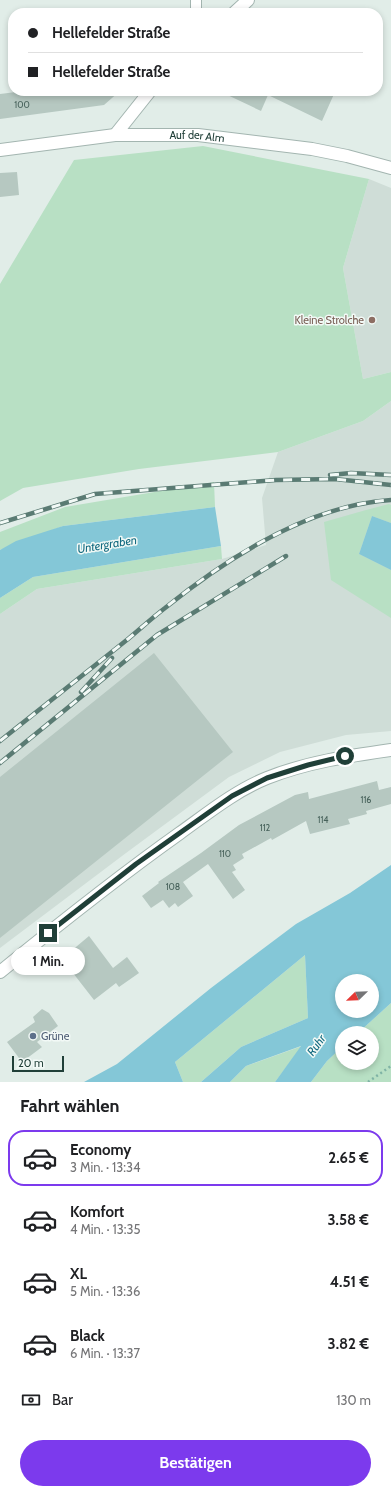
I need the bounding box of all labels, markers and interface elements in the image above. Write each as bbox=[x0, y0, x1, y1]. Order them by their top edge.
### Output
text: Hellefelder Straße bbox=[52, 24, 170, 42]
text: Hellefelder Straße bbox=[52, 63, 170, 81]
house number: 100 bbox=[14, 99, 30, 110]
street label: Auf der Alm bbox=[169, 128, 226, 145]
place label: Kleine Strolche bbox=[295, 313, 364, 327]
marker: Kleine Strolche bbox=[367, 315, 377, 325]
water label: Untergraben bbox=[76, 532, 138, 556]
route start bbox=[336, 747, 354, 765]
house number: 116 bbox=[361, 794, 371, 805]
house number: 114 bbox=[317, 814, 329, 825]
house number: 112 bbox=[260, 822, 271, 833]
house number: 110 bbox=[219, 848, 231, 859]
house number: 108 bbox=[166, 881, 180, 892]
route end bbox=[39, 924, 57, 942]
callout: 1 Min. bbox=[11, 947, 85, 975]
text: 1 Min. bbox=[32, 953, 64, 969]
north arrow bbox=[335, 974, 379, 1018]
map controls bbox=[335, 974, 379, 1070]
button: layers bbox=[335, 1026, 379, 1070]
place label: Grüne bbox=[41, 1029, 70, 1043]
water label: Ruhr bbox=[303, 1030, 329, 1058]
marker: Grüne bbox=[28, 1031, 38, 1041]
scale bar bbox=[12, 1054, 64, 1073]
text: 20 m bbox=[18, 1056, 44, 1070]
text: Fahrt wählen bbox=[20, 1095, 120, 1117]
icon: car bbox=[22, 1140, 58, 1176]
text: Economy bbox=[70, 1141, 131, 1159]
text: 2.65 € bbox=[328, 1149, 369, 1167]
text: 3 Min. · 13:34 bbox=[70, 1159, 141, 1175]
icon: car bbox=[22, 1202, 58, 1238]
text: Komfort bbox=[70, 1203, 124, 1221]
text: 3.58 € bbox=[327, 1211, 369, 1229]
text: 4 Min. · 13:35 bbox=[70, 1221, 141, 1237]
icon: car bbox=[22, 1264, 58, 1300]
text: XL bbox=[70, 1265, 87, 1283]
text: 4.51 € bbox=[330, 1273, 369, 1291]
text: 5 Min. · 13:36 bbox=[70, 1283, 140, 1299]
icon: car bbox=[22, 1326, 58, 1362]
text: Black bbox=[70, 1327, 105, 1345]
text: 3.82 € bbox=[328, 1335, 369, 1353]
text: 6 Min. · 13:37 bbox=[70, 1345, 140, 1361]
icon: cash bbox=[20, 1389, 42, 1411]
text: Bar bbox=[52, 1391, 73, 1409]
text: 130 m bbox=[336, 1392, 371, 1408]
button: Bestätigen bbox=[20, 1440, 371, 1486]

